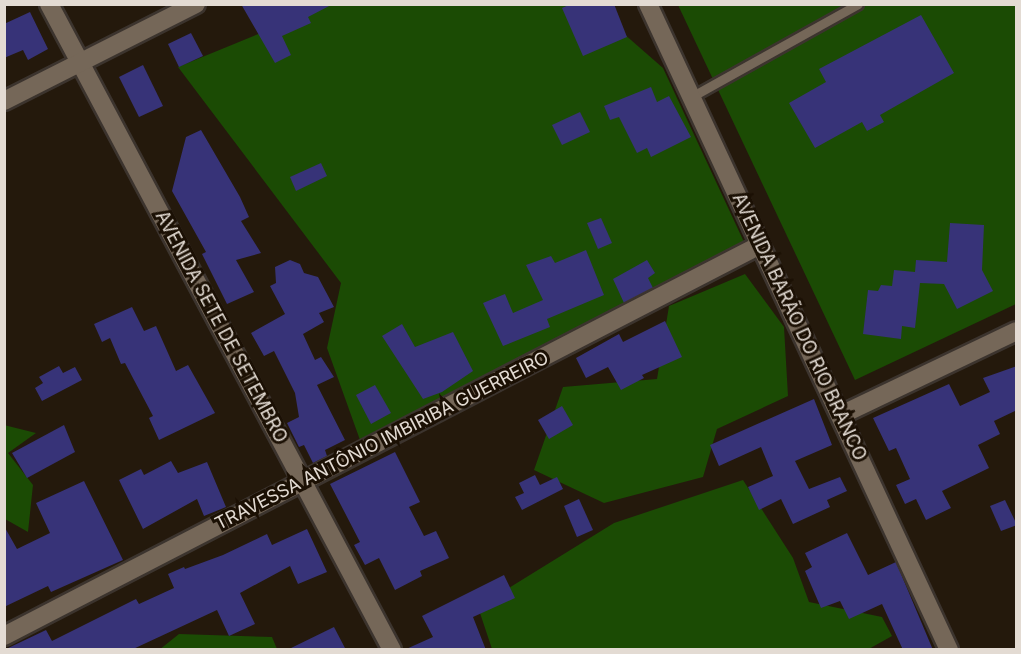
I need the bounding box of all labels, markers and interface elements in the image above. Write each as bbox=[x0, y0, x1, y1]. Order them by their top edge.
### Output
street label: AVENIDA BARÃO DO RIO BRANCO bbox=[727, 190, 871, 464]
street label: AVENIDA SETE DE SETEMBRO bbox=[151, 207, 291, 447]
street label: TRAVESSA ANTÔNIO IMBIRIBA GUERREIRO bbox=[212, 347, 552, 535]

